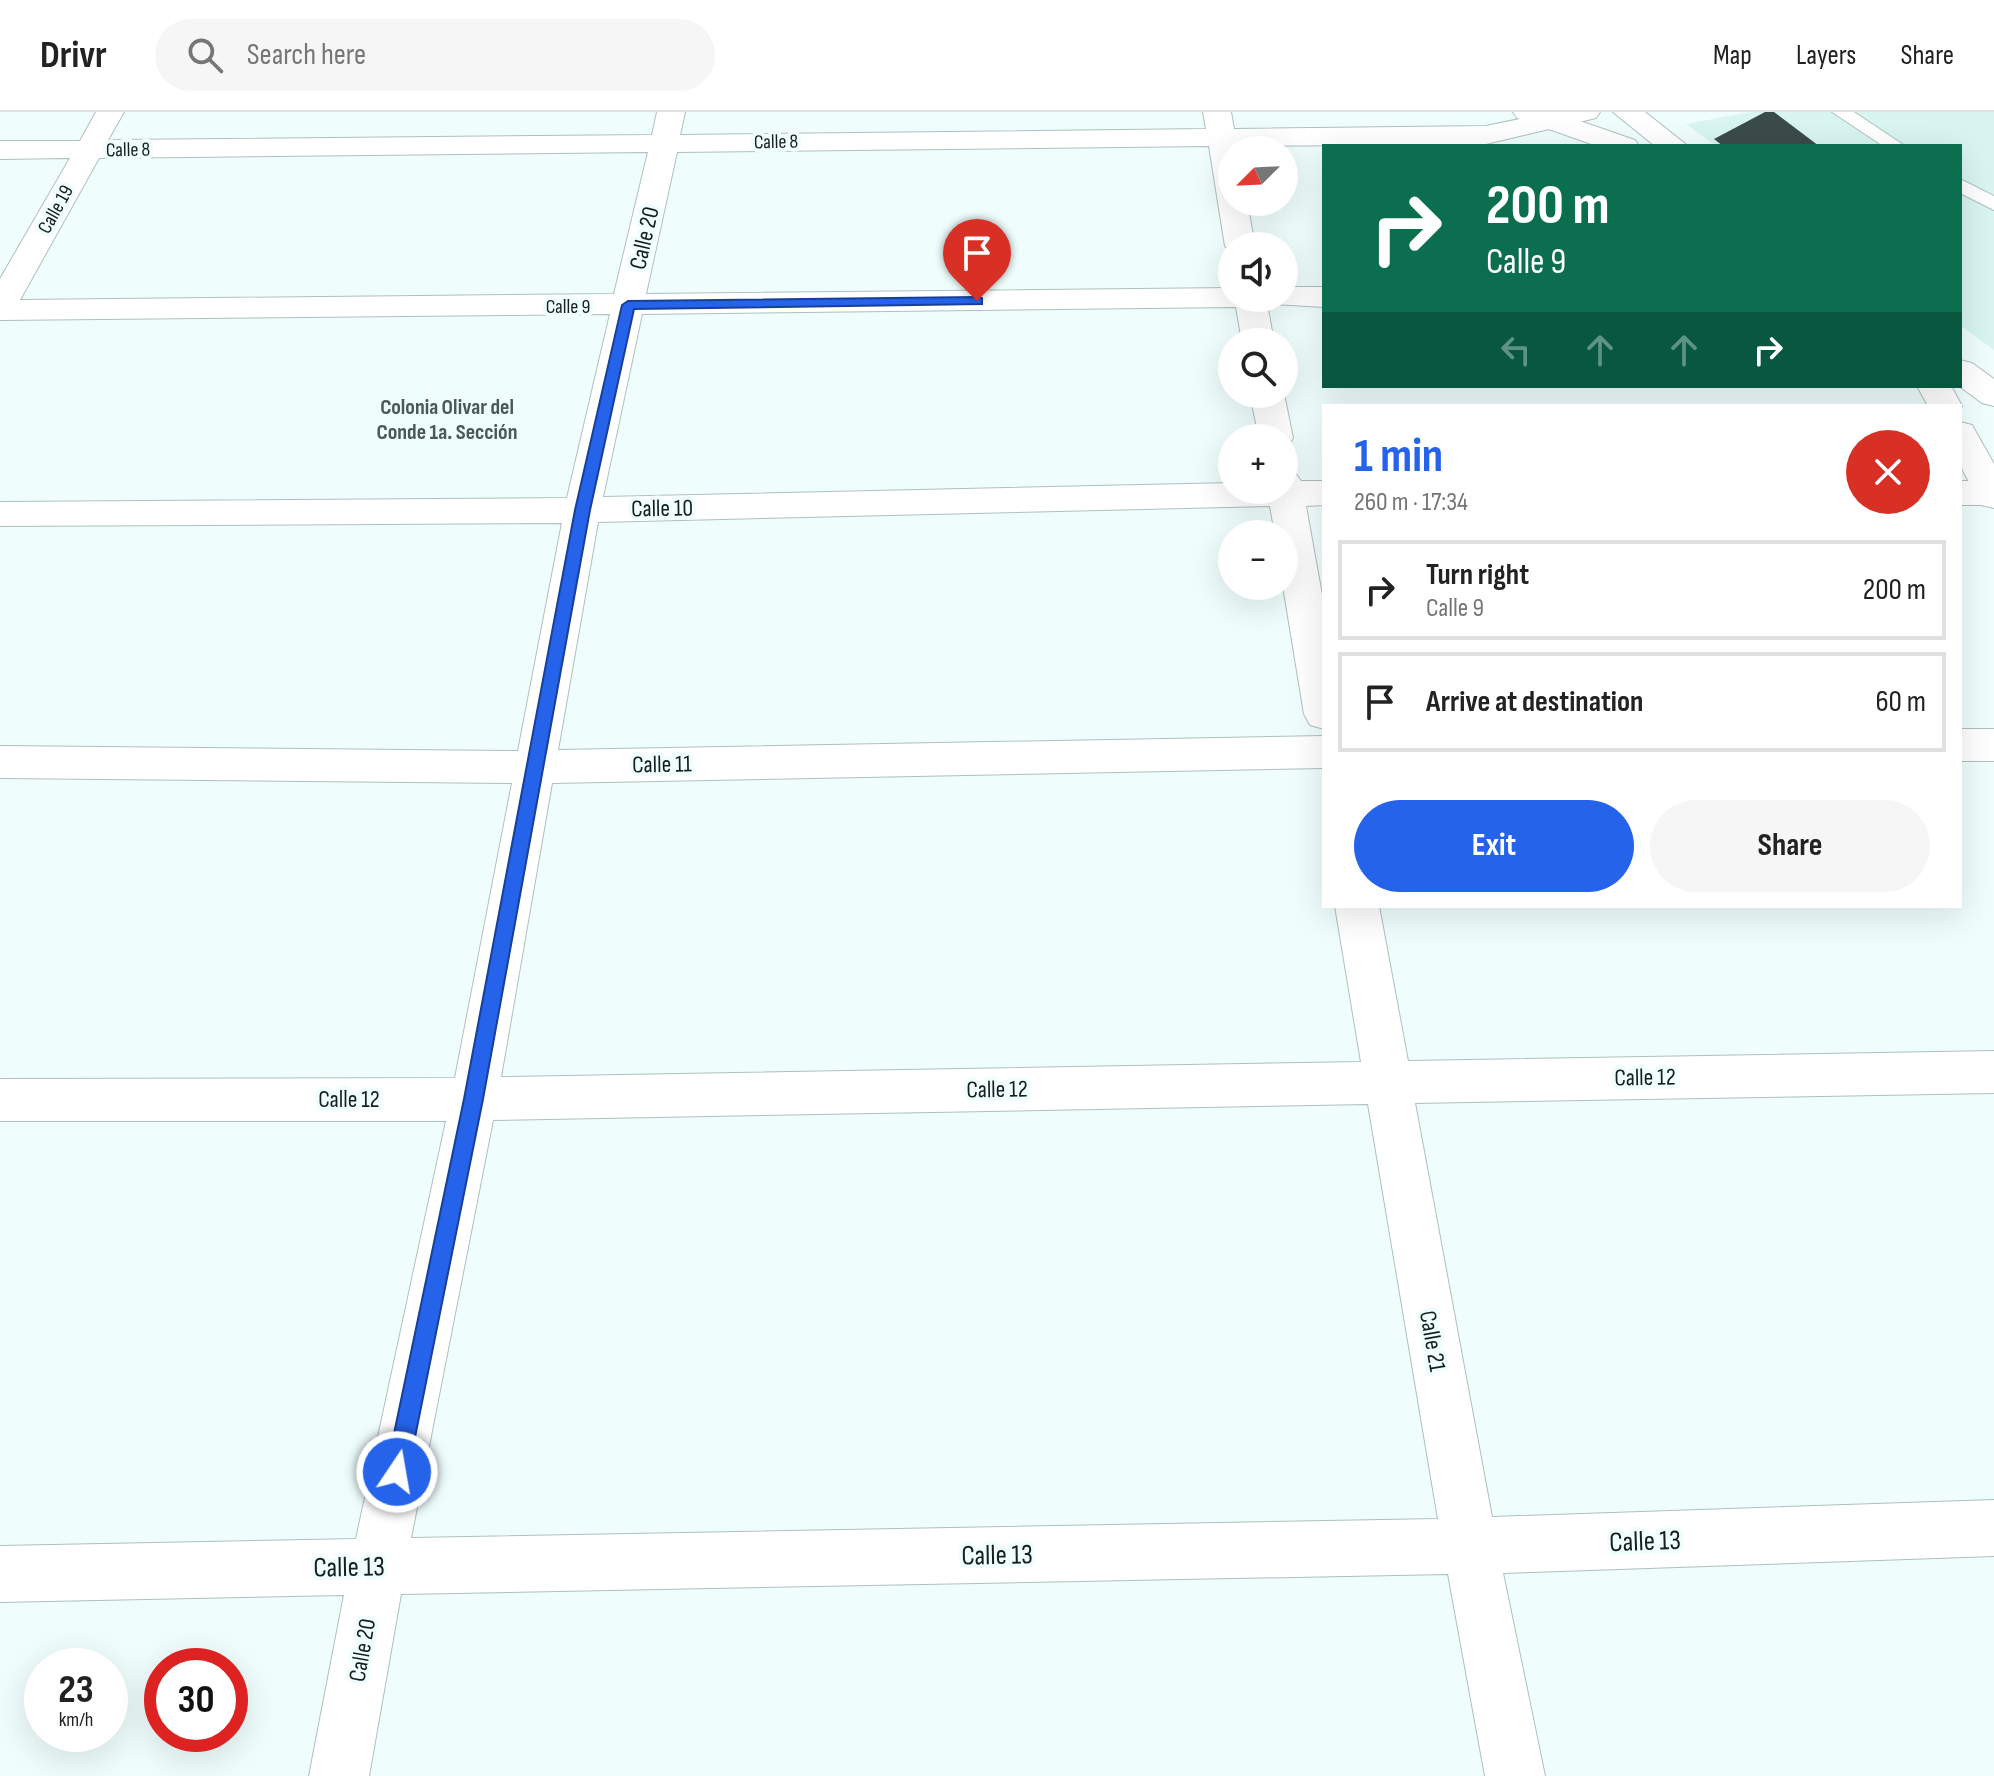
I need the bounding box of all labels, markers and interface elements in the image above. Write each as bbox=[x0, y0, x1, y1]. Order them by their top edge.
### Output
search box bbox=[155, 19, 715, 91]
text: Drivr bbox=[40, 33, 107, 78]
icon: search bbox=[183, 33, 227, 77]
text: Search here bbox=[247, 37, 366, 73]
text: Map bbox=[1713, 39, 1752, 72]
text: Layers bbox=[1796, 39, 1856, 72]
text: Share bbox=[1900, 39, 1954, 72]
street label: Calle 8 bbox=[754, 130, 798, 154]
north arrow bbox=[1218, 136, 1298, 216]
map controls bbox=[1218, 136, 1298, 600]
street label: Calle 8 bbox=[106, 138, 150, 162]
text: 200 m bbox=[1486, 173, 1610, 240]
icon: right bbox=[1354, 176, 1458, 280]
street label: Calle 19 bbox=[33, 181, 79, 238]
street label: Calle 20 bbox=[623, 204, 666, 272]
pin bbox=[943, 219, 1011, 301]
icon: arrive bbox=[955, 231, 999, 275]
button: sound bbox=[1218, 232, 1298, 312]
text: Calle 9 bbox=[1486, 241, 1566, 284]
street label: Calle 9 bbox=[546, 295, 590, 319]
button: search bbox=[1218, 328, 1298, 408]
icon: left bbox=[1494, 328, 1538, 372]
icon: ahead bbox=[1578, 328, 1622, 372]
icon: ahead bbox=[1662, 328, 1706, 372]
icon: right bbox=[1746, 328, 1790, 372]
district label: Colonia Olivar del Conde 1a. Sección bbox=[377, 394, 517, 446]
button: + bbox=[1218, 424, 1298, 504]
text: 1 min bbox=[1354, 428, 1443, 485]
button: close bbox=[1846, 430, 1930, 514]
text: 260 m · 17:34 bbox=[1354, 487, 1468, 518]
street label: Calle 10 bbox=[631, 493, 693, 524]
button: − bbox=[1218, 520, 1298, 600]
text: Turn right bbox=[1426, 557, 1529, 593]
icon: right bbox=[1358, 568, 1402, 612]
text: 200 m bbox=[1863, 572, 1926, 608]
text: Calle 9 bbox=[1426, 593, 1484, 624]
icon: arrive bbox=[1358, 680, 1402, 724]
text: Arrive at destination bbox=[1426, 684, 1643, 720]
text: 60 m bbox=[1875, 684, 1926, 720]
street label: Calle 11 bbox=[632, 749, 693, 780]
button: Exit bbox=[1354, 800, 1634, 892]
button: Share bbox=[1650, 800, 1930, 892]
street label: Calle 12 bbox=[1614, 1062, 1676, 1093]
street label: Calle 12 bbox=[966, 1074, 1028, 1105]
street label: Calle 12 bbox=[318, 1085, 380, 1114]
street label: Calle 21 bbox=[1413, 1308, 1452, 1374]
position arrow bbox=[355, 1430, 439, 1514]
street label: Calle 13 bbox=[1609, 1524, 1681, 1559]
street label: Calle 13 bbox=[961, 1538, 1033, 1573]
street label: Calle 13 bbox=[313, 1550, 385, 1585]
street label: Calle 20 bbox=[343, 1616, 382, 1684]
speed limit sign: 30 bbox=[144, 1648, 248, 1752]
text: 23 bbox=[58, 1666, 94, 1714]
text: km/h bbox=[59, 1708, 93, 1732]

